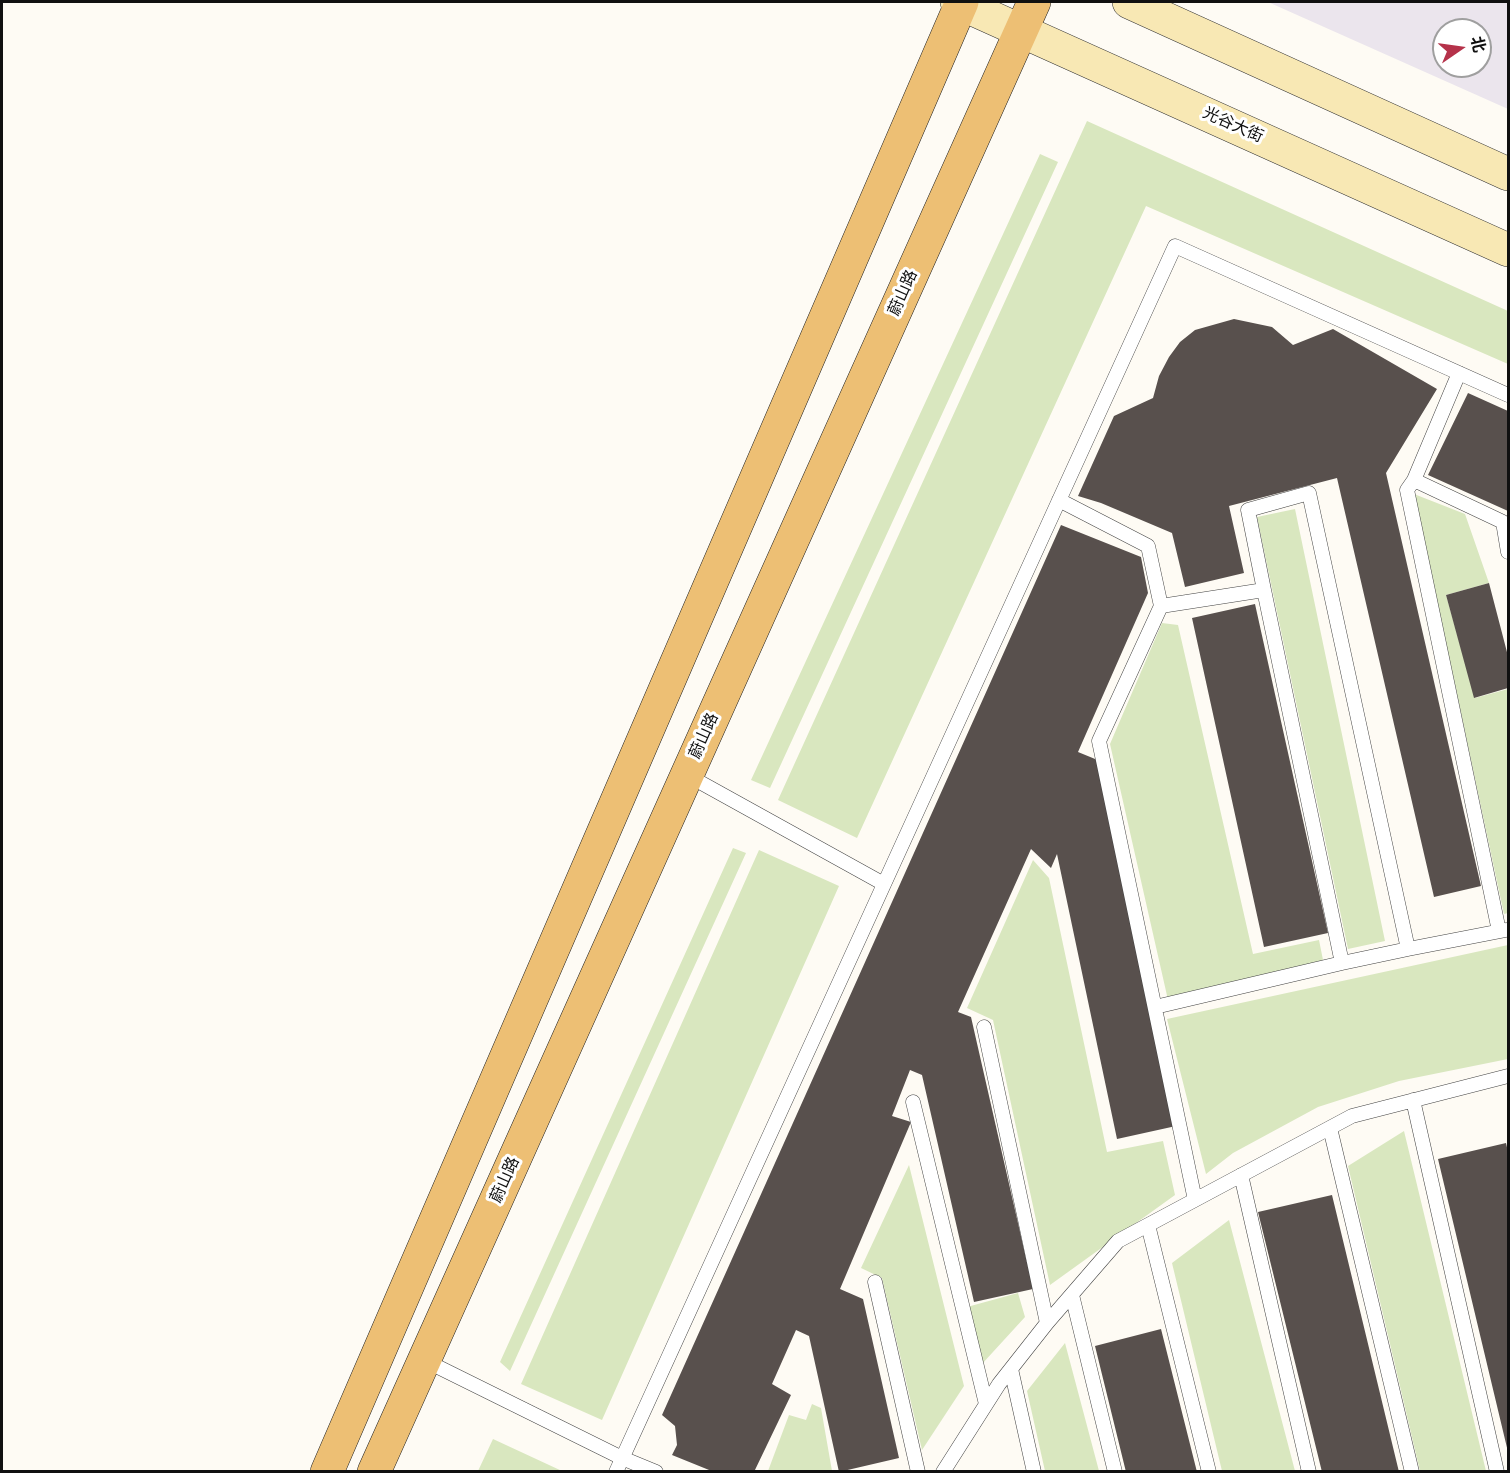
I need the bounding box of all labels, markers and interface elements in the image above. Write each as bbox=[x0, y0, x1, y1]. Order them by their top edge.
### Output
north arrow bbox=[1432, 18, 1492, 78]
text: 北 bbox=[1467, 34, 1489, 54]
street label: 光谷大街 bbox=[1200, 103, 1266, 147]
street label: 蔚山路 bbox=[884, 267, 922, 319]
street label: 蔚山路 bbox=[685, 710, 723, 762]
street label: 蔚山路 bbox=[486, 1154, 524, 1206]

